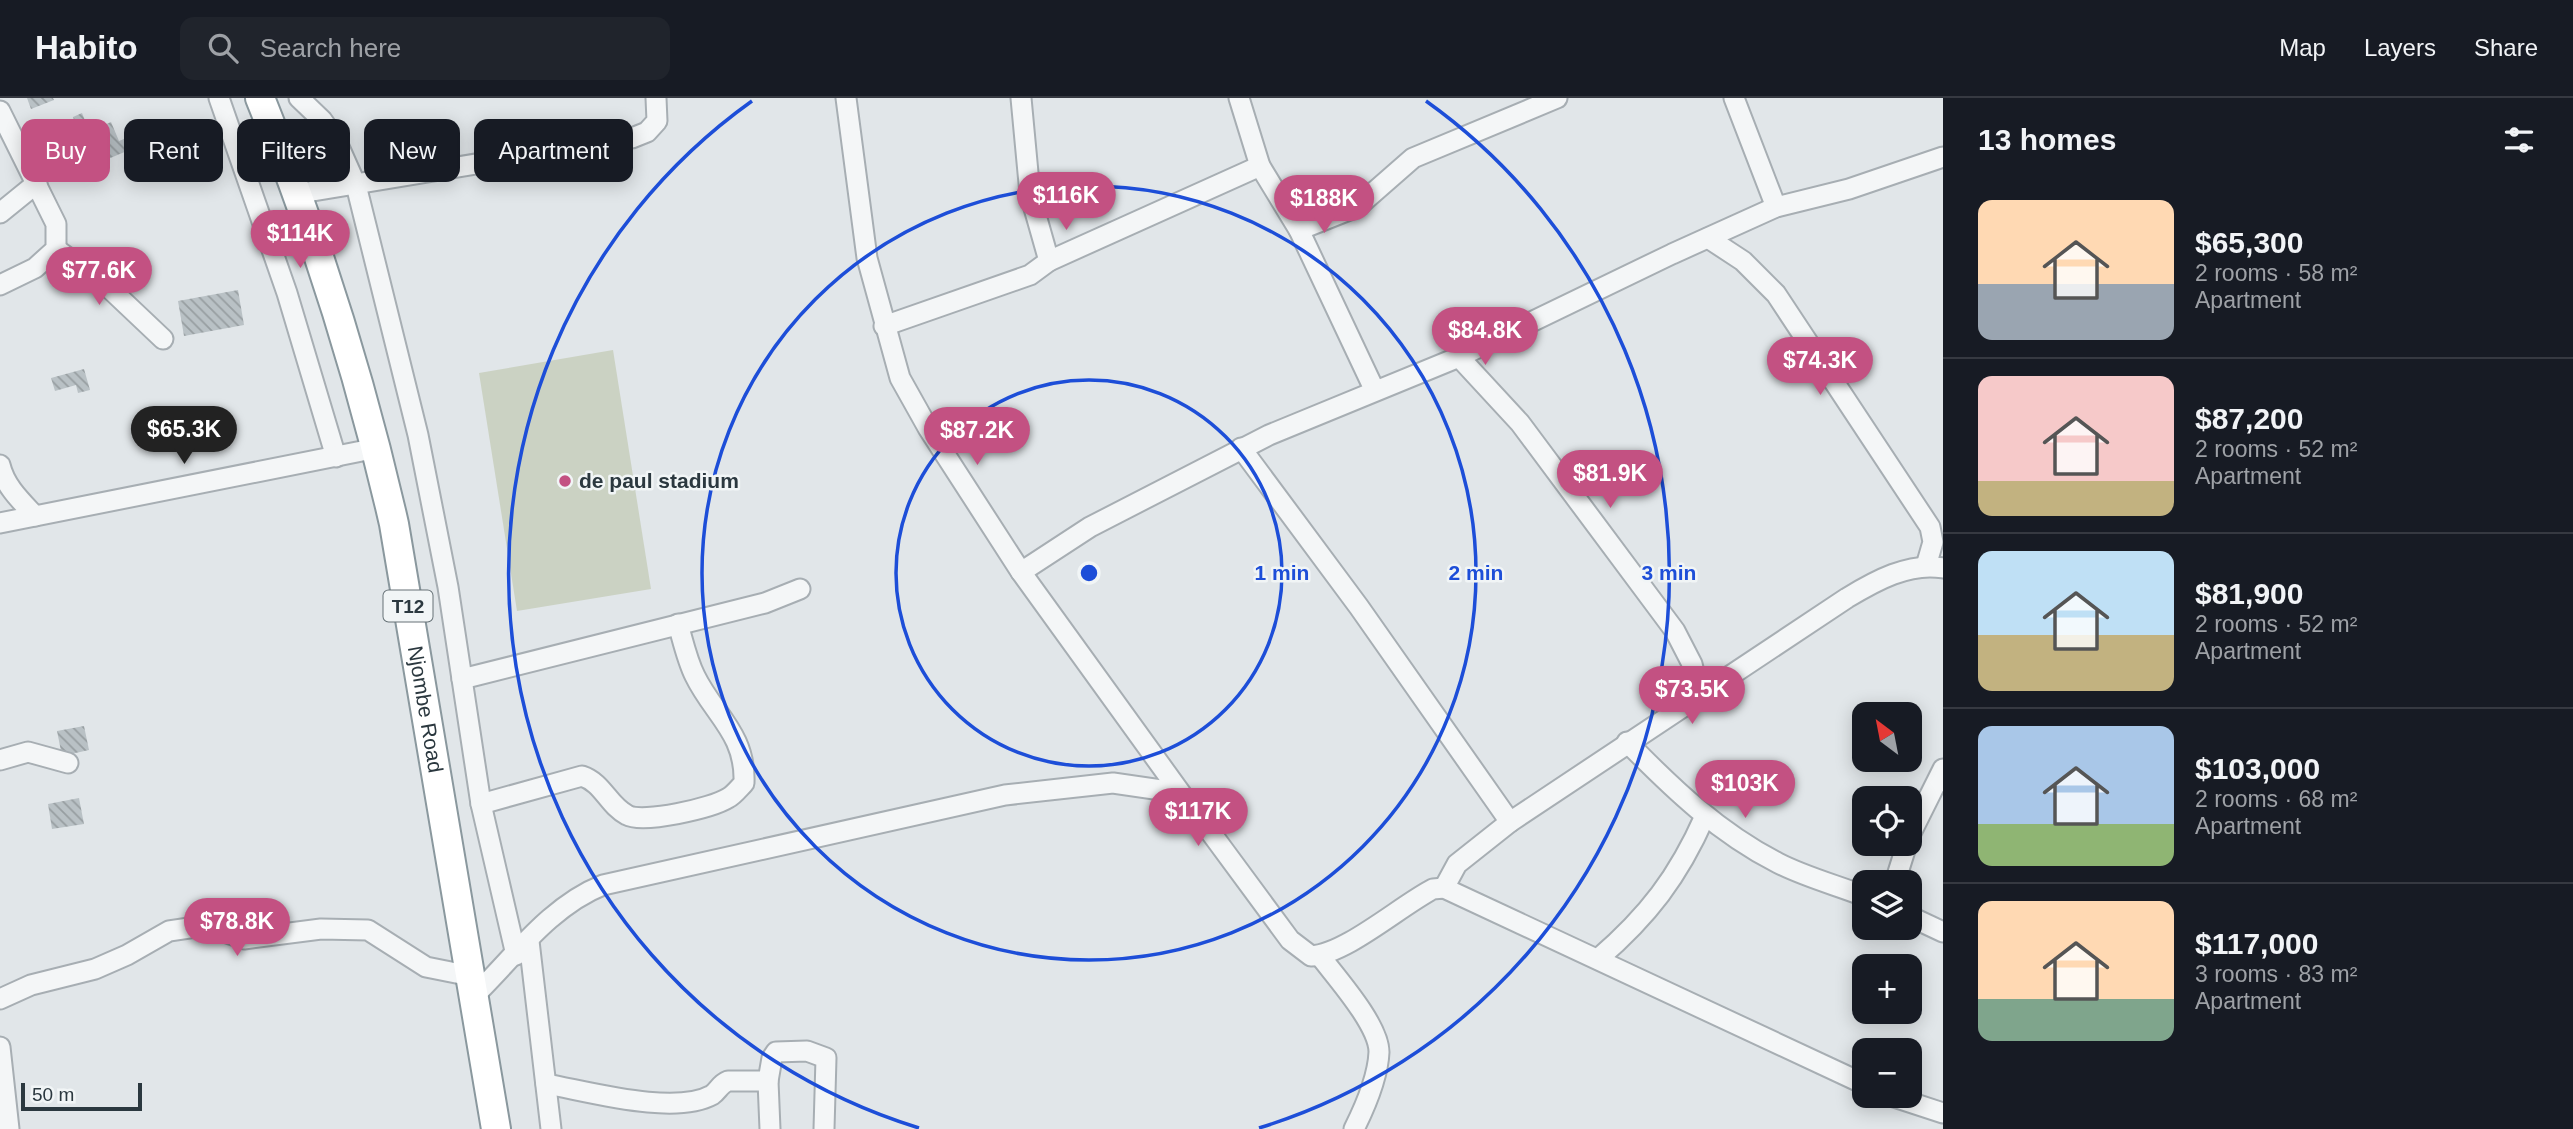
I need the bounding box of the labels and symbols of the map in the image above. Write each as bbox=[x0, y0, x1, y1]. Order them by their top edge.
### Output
pin: $116K bbox=[1017, 172, 1115, 232]
pin: $188K bbox=[1275, 176, 1373, 235]
pin: $114K bbox=[251, 211, 349, 270]
pin: $77.6K bbox=[42, 248, 156, 307]
pin: $84.8K bbox=[1428, 308, 1542, 367]
pin: $74.3K bbox=[1763, 338, 1877, 397]
pin: $65.3K bbox=[127, 406, 241, 466]
pin: $87.2K bbox=[920, 408, 1034, 467]
pin: $81.9K bbox=[1553, 450, 1667, 510]
place label: de paul stadium bbox=[579, 469, 739, 492]
marker: de paul stadium bbox=[557, 473, 573, 489]
centre of rings bbox=[1077, 561, 1101, 585]
text: 1 min bbox=[1255, 561, 1309, 584]
text: 2 min bbox=[1449, 561, 1503, 584]
text: 3 min bbox=[1642, 561, 1696, 584]
road number: T12 bbox=[384, 590, 432, 622]
street label: Njombe Road bbox=[404, 644, 448, 775]
pin: $73.5K bbox=[1635, 666, 1749, 726]
north arrow bbox=[1852, 702, 1922, 772]
pin: $103K bbox=[1696, 760, 1794, 820]
pin: $117K bbox=[1149, 788, 1247, 848]
pin: $78.8K bbox=[180, 898, 294, 958]
scale bar bbox=[21, 1080, 142, 1112]

